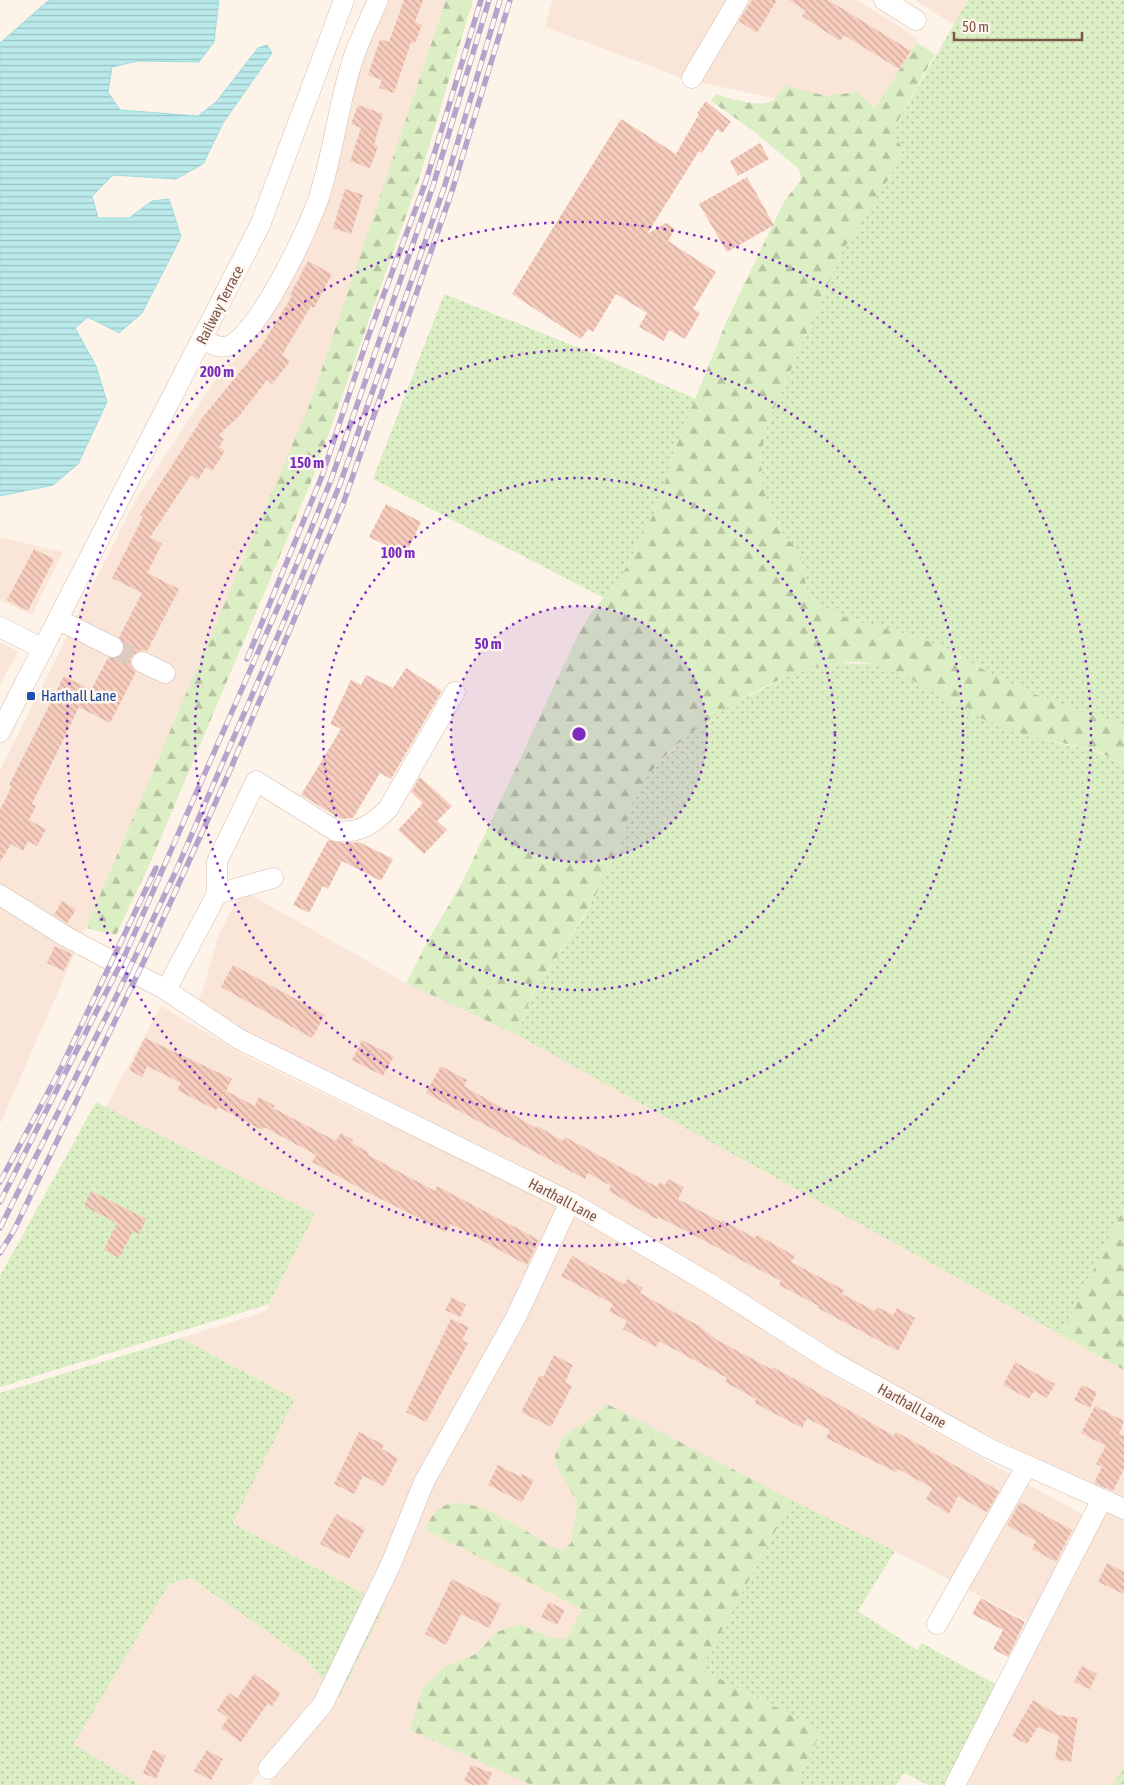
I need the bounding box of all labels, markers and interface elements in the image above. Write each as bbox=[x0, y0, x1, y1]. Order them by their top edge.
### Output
scale bar bbox=[954, 10, 1082, 42]
text: 50 m bbox=[962, 18, 989, 35]
street label: Railway Terrace bbox=[192, 262, 247, 347]
text: 200 m bbox=[200, 363, 234, 380]
text: 150 m bbox=[290, 454, 324, 471]
text: 100 m bbox=[381, 544, 415, 561]
text: 50 m bbox=[475, 635, 502, 652]
place label: Harthall Lane bbox=[41, 687, 117, 704]
marker: Harthall Lane bbox=[25, 690, 37, 702]
centre of rings bbox=[570, 725, 588, 743]
street label: Harthall Lane bbox=[526, 1174, 601, 1225]
street label: Harthall Lane bbox=[875, 1380, 950, 1431]

